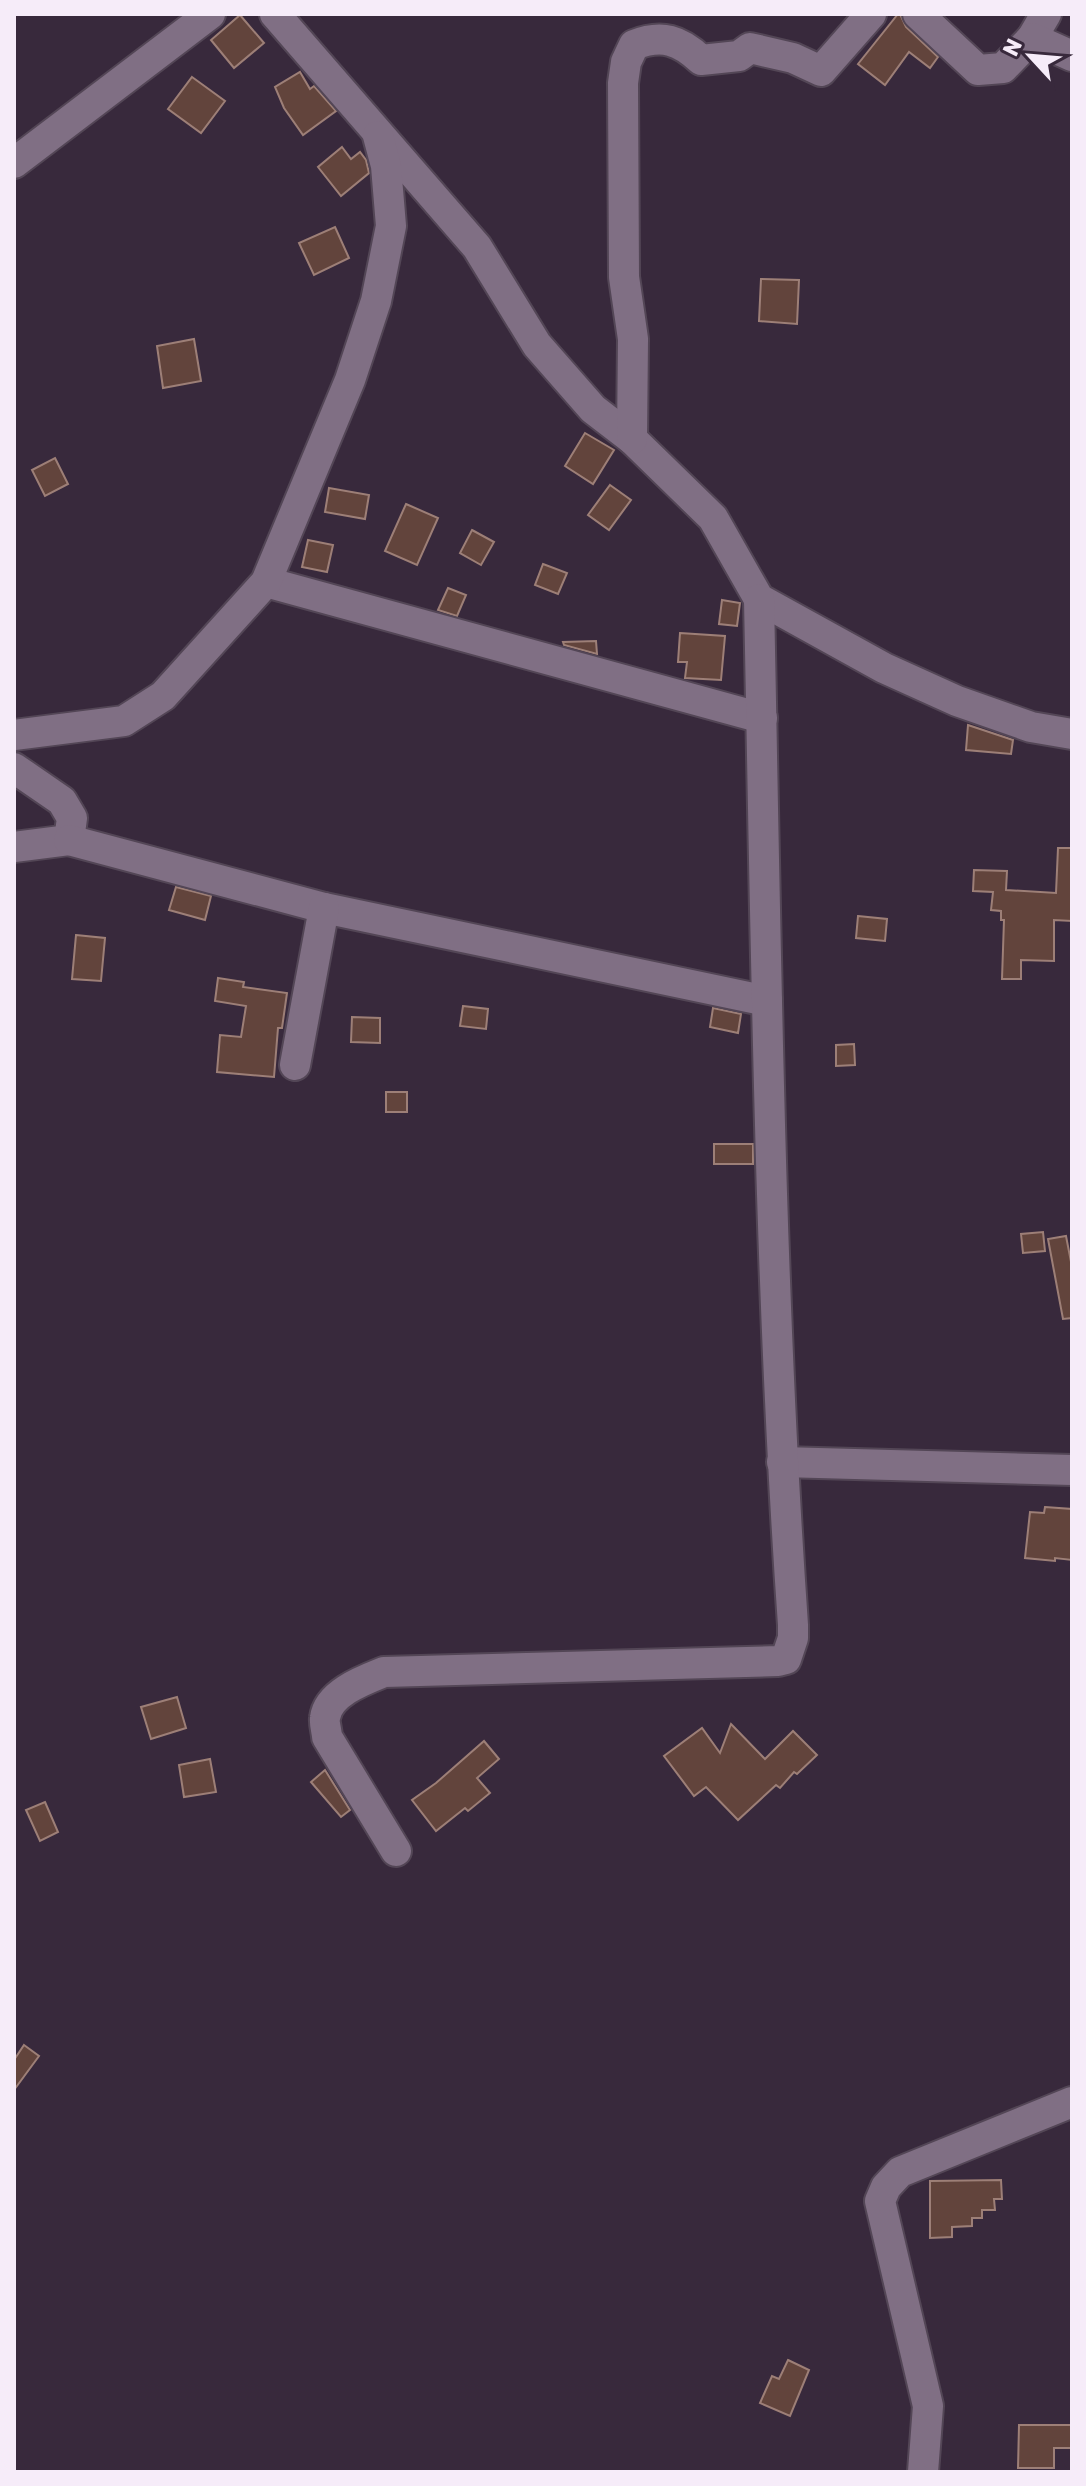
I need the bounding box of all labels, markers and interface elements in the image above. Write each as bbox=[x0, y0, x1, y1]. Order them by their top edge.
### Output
north arrow bbox=[990, 16, 1070, 96]
text: N bbox=[997, 34, 1028, 60]

